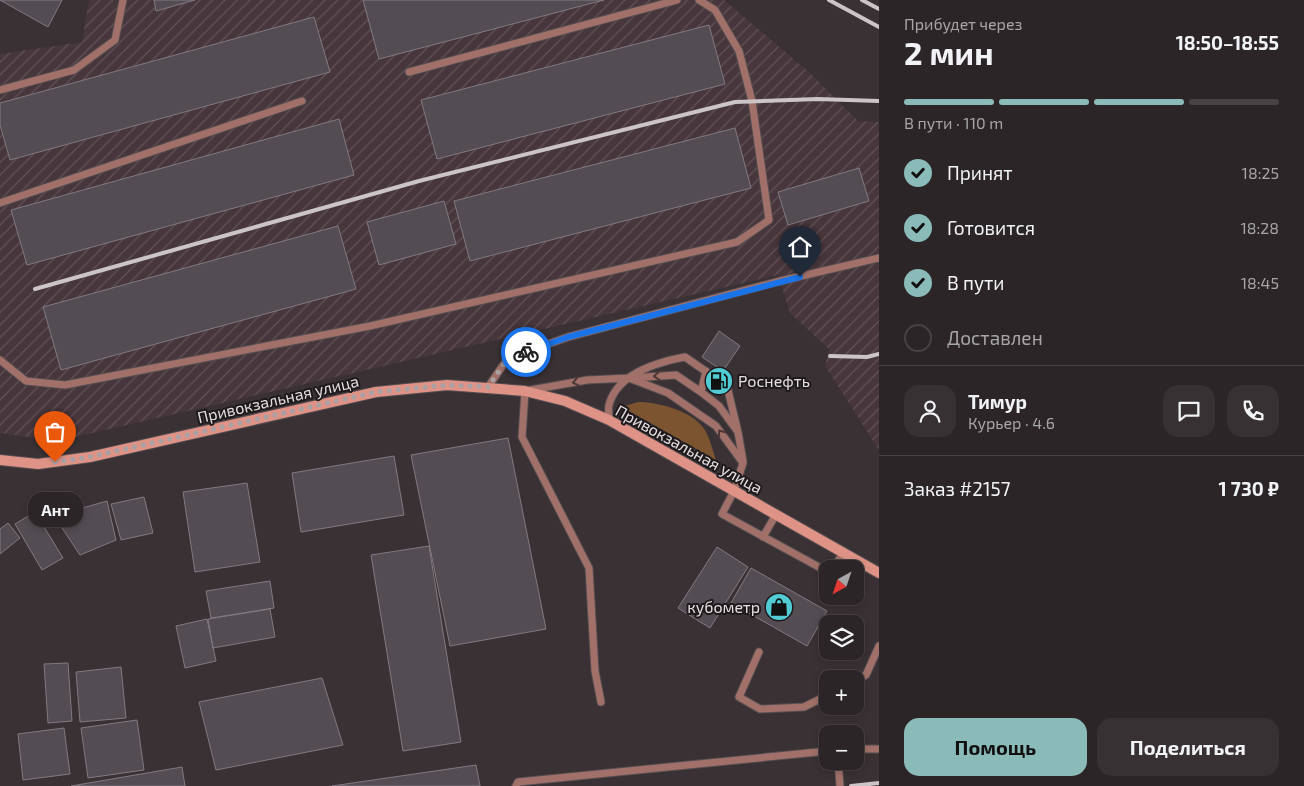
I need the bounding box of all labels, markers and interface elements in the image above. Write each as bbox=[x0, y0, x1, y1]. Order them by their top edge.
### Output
text: Прибудет через bbox=[904, 14, 1022, 33]
text: 18:50–18:55 bbox=[1176, 31, 1279, 54]
text: 2 мин bbox=[904, 33, 994, 71]
text: В пути · 110 m bbox=[904, 113, 1003, 132]
icon: check bbox=[904, 159, 932, 187]
text: Принят bbox=[947, 161, 1013, 184]
text: 18:25 bbox=[1242, 163, 1279, 182]
icon: check bbox=[904, 214, 932, 242]
text: Готовится bbox=[947, 216, 1035, 239]
text: 18:28 bbox=[1240, 218, 1279, 237]
pin bbox=[779, 226, 821, 277]
icon: home bbox=[786, 233, 814, 261]
icon: check bbox=[904, 269, 932, 297]
text: В пути bbox=[947, 271, 1005, 294]
text: 18:45 bbox=[1241, 273, 1279, 292]
text: Доставлен bbox=[947, 326, 1043, 349]
courier bbox=[501, 327, 551, 377]
icon: bike bbox=[512, 338, 540, 366]
fuel station icon: Роснефть bbox=[704, 366, 734, 396]
street label: Привокзальная улица bbox=[195, 371, 361, 427]
one-way arrow bbox=[652, 371, 660, 382]
place label: Роснефть bbox=[738, 371, 810, 390]
one-way arrow bbox=[571, 376, 580, 386]
button: person bbox=[904, 385, 956, 437]
button: chat bbox=[1163, 385, 1215, 437]
button: phone bbox=[1227, 385, 1279, 437]
text: Тимур bbox=[968, 390, 1027, 413]
street label: Привокзальная улица bbox=[612, 400, 766, 498]
pin bbox=[34, 411, 76, 462]
text: Курьер · 4.6 bbox=[968, 413, 1055, 432]
icon: bag bbox=[41, 418, 69, 446]
one-way arrow bbox=[719, 430, 727, 439]
text: Заказ #2157 bbox=[904, 477, 1010, 500]
text: 1 730 ₽ bbox=[1219, 477, 1279, 500]
callout: Ант bbox=[28, 492, 82, 527]
text: Ант bbox=[41, 500, 70, 519]
north arrow bbox=[819, 560, 864, 605]
map controls bbox=[819, 560, 864, 770]
shop icon: кубометр bbox=[764, 592, 794, 622]
place label: кубометр bbox=[687, 597, 760, 617]
button: layers bbox=[819, 615, 864, 660]
button: + bbox=[819, 670, 864, 715]
button: Помощь bbox=[904, 718, 1087, 776]
button: Поделиться bbox=[1097, 718, 1279, 776]
button: − bbox=[819, 725, 864, 770]

